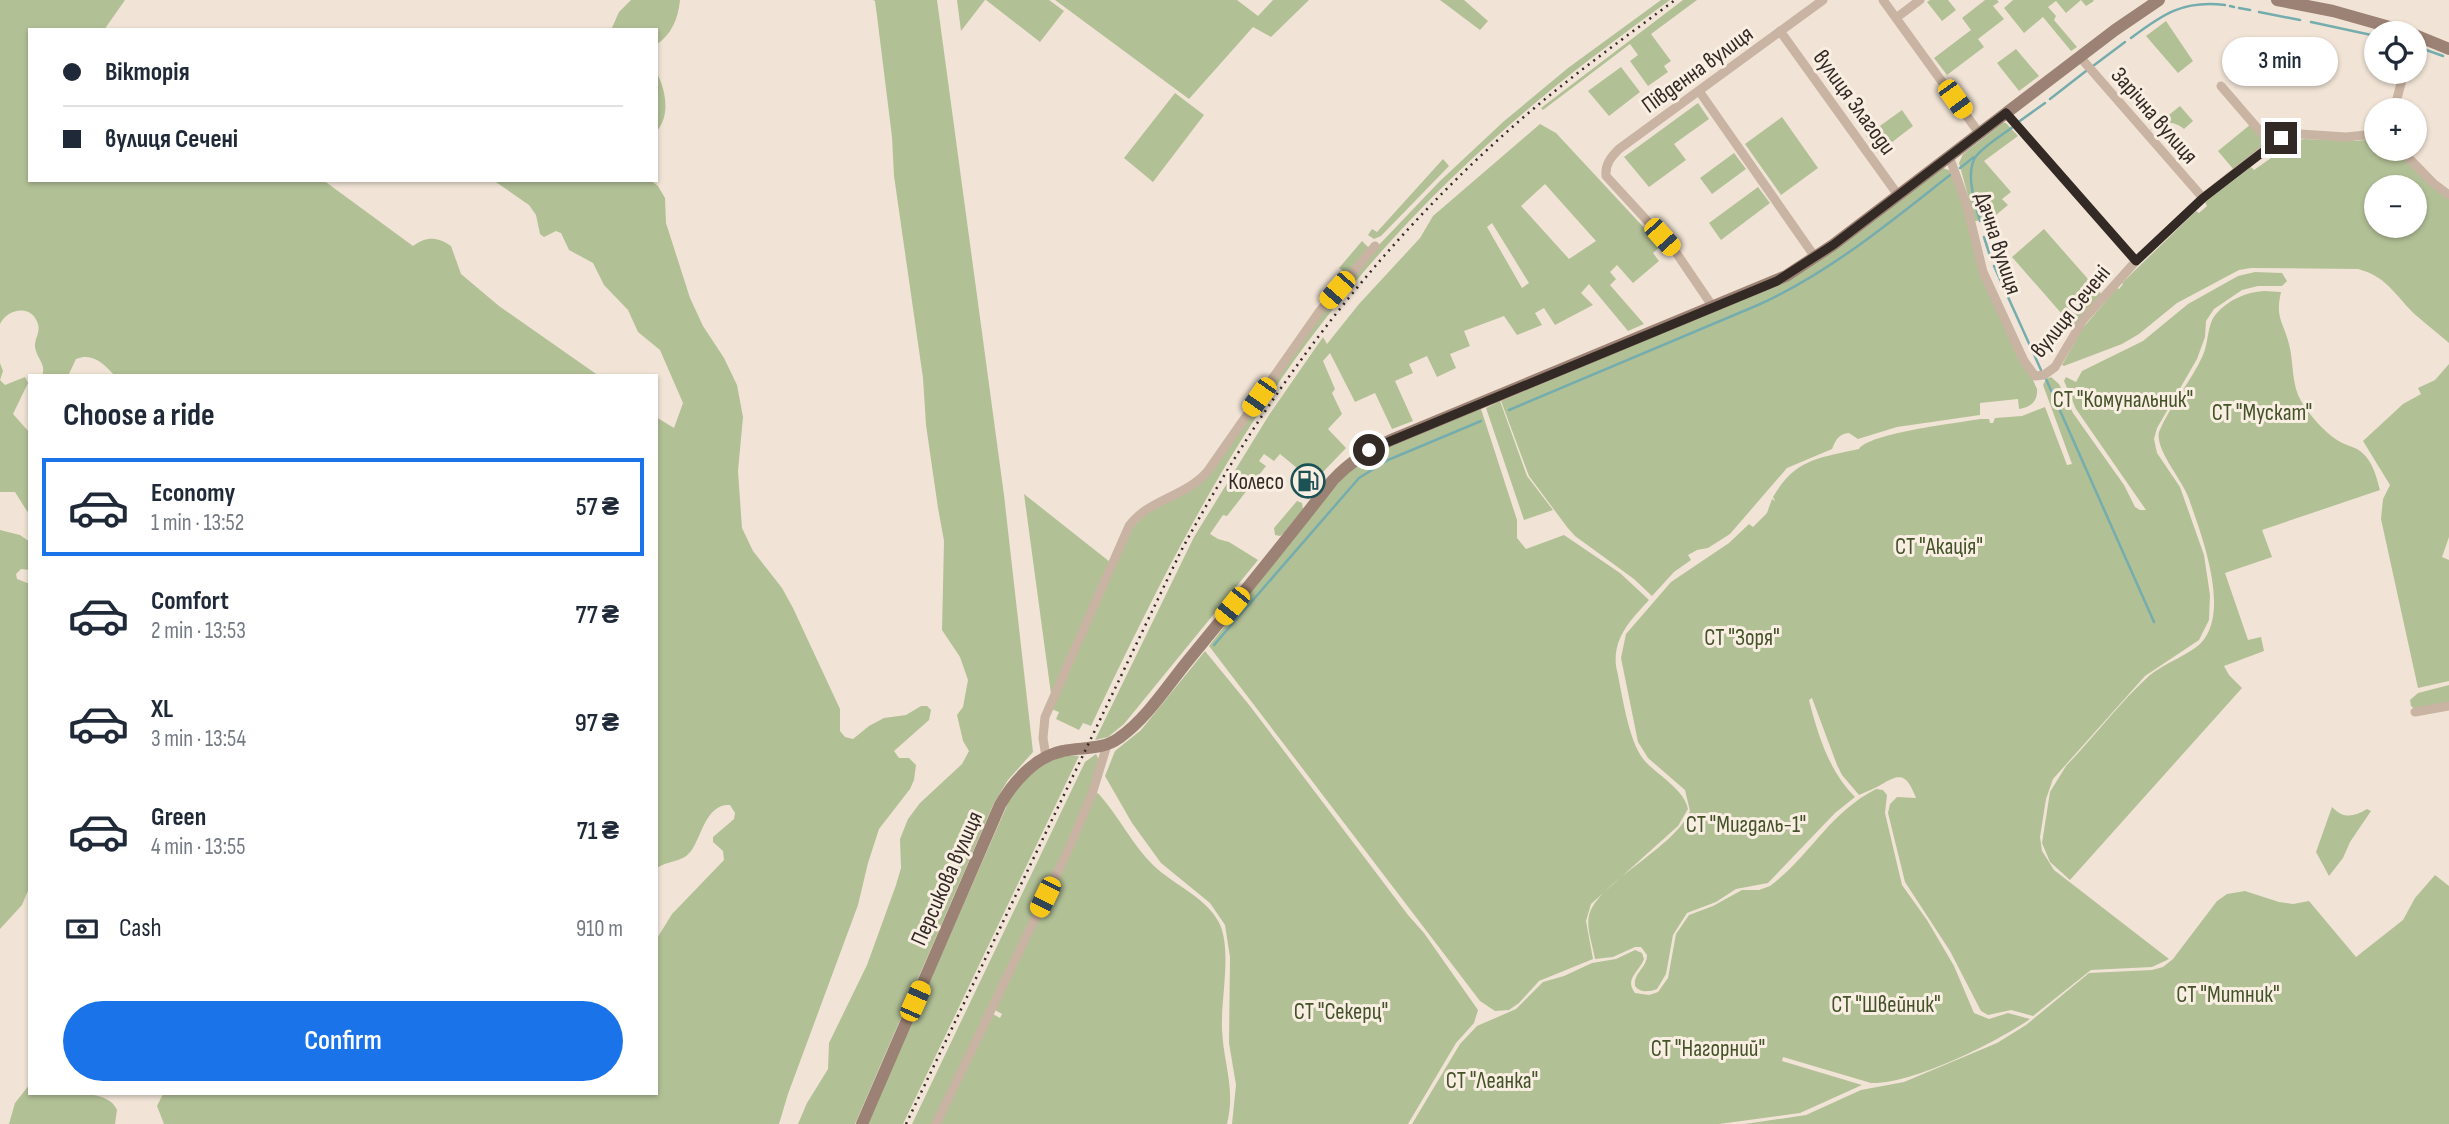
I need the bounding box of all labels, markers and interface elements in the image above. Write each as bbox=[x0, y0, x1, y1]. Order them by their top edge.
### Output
street label: Південна вулиця bbox=[1637, 20, 1759, 120]
map controls bbox=[2364, 21, 2427, 238]
button: locate bbox=[2364, 21, 2427, 84]
callout: 3 min bbox=[2223, 37, 2339, 86]
street label: вулиця Злагоди bbox=[1807, 45, 1902, 161]
text: 3 min bbox=[2258, 47, 2302, 75]
text: Вікторія bbox=[105, 57, 190, 88]
street label: Зарічна вулиця bbox=[2105, 62, 2204, 170]
car bbox=[1935, 76, 1976, 122]
button: + bbox=[2364, 98, 2427, 161]
route end bbox=[2265, 122, 2297, 154]
text: вулиця Сечені bbox=[105, 124, 238, 155]
button: − bbox=[2364, 175, 2427, 238]
street label: Дачна вулиця bbox=[1968, 189, 2028, 298]
car bbox=[1641, 214, 1684, 260]
street label: вулиця Сечені bbox=[2025, 260, 2117, 364]
car bbox=[1316, 267, 1359, 313]
car bbox=[1239, 374, 1280, 420]
park label: СТ "Комунальник" bbox=[2053, 386, 2193, 414]
text: Choose a ride bbox=[63, 396, 215, 435]
park label: СТ "Мускат" bbox=[2212, 399, 2312, 427]
route start bbox=[1353, 434, 1385, 466]
fuel station icon: Колесо bbox=[1289, 462, 1327, 500]
place label: Колесо bbox=[1228, 468, 1284, 496]
icon: car bbox=[67, 476, 130, 539]
text: Economy bbox=[151, 478, 235, 509]
text: 57 ₴ bbox=[576, 492, 619, 523]
text: 1 min · 13:52 bbox=[151, 509, 244, 537]
park label: СТ "Акація" bbox=[1895, 533, 1983, 561]
car bbox=[1211, 583, 1254, 629]
icon: car bbox=[67, 584, 130, 647]
text: Comfort bbox=[151, 586, 229, 617]
text: 77 ₴ bbox=[576, 600, 619, 631]
text: 2 min · 13:53 bbox=[151, 617, 246, 645]
park label: СТ "Зоря" bbox=[1704, 624, 1780, 652]
icon: car bbox=[67, 692, 130, 755]
text: XL bbox=[151, 694, 173, 725]
text: 97 ₴ bbox=[575, 708, 619, 739]
text: 3 min · 13:54 bbox=[151, 725, 246, 753]
icon: car bbox=[67, 800, 130, 863]
text: Green bbox=[151, 802, 206, 833]
street label: Персикова вулиця bbox=[905, 807, 989, 950]
park label: СТ "Мигдаль-1" bbox=[1686, 811, 1806, 839]
text: 71 ₴ bbox=[577, 816, 619, 847]
text: 4 min · 13:55 bbox=[151, 833, 246, 861]
car bbox=[1027, 874, 1064, 920]
icon: cash bbox=[63, 910, 101, 948]
text: Cash bbox=[119, 913, 162, 944]
text: 910 m bbox=[576, 915, 623, 943]
car bbox=[897, 978, 934, 1024]
park label: СТ "Митник" bbox=[2176, 981, 2280, 1009]
park label: СТ "Швейник" bbox=[1831, 991, 1941, 1019]
park label: СТ "Секерц" bbox=[1294, 998, 1388, 1026]
button: Confirm bbox=[63, 1001, 623, 1081]
park label: СТ "Нагорний" bbox=[1651, 1035, 1765, 1063]
park label: СТ "Леанка" bbox=[1446, 1067, 1538, 1095]

